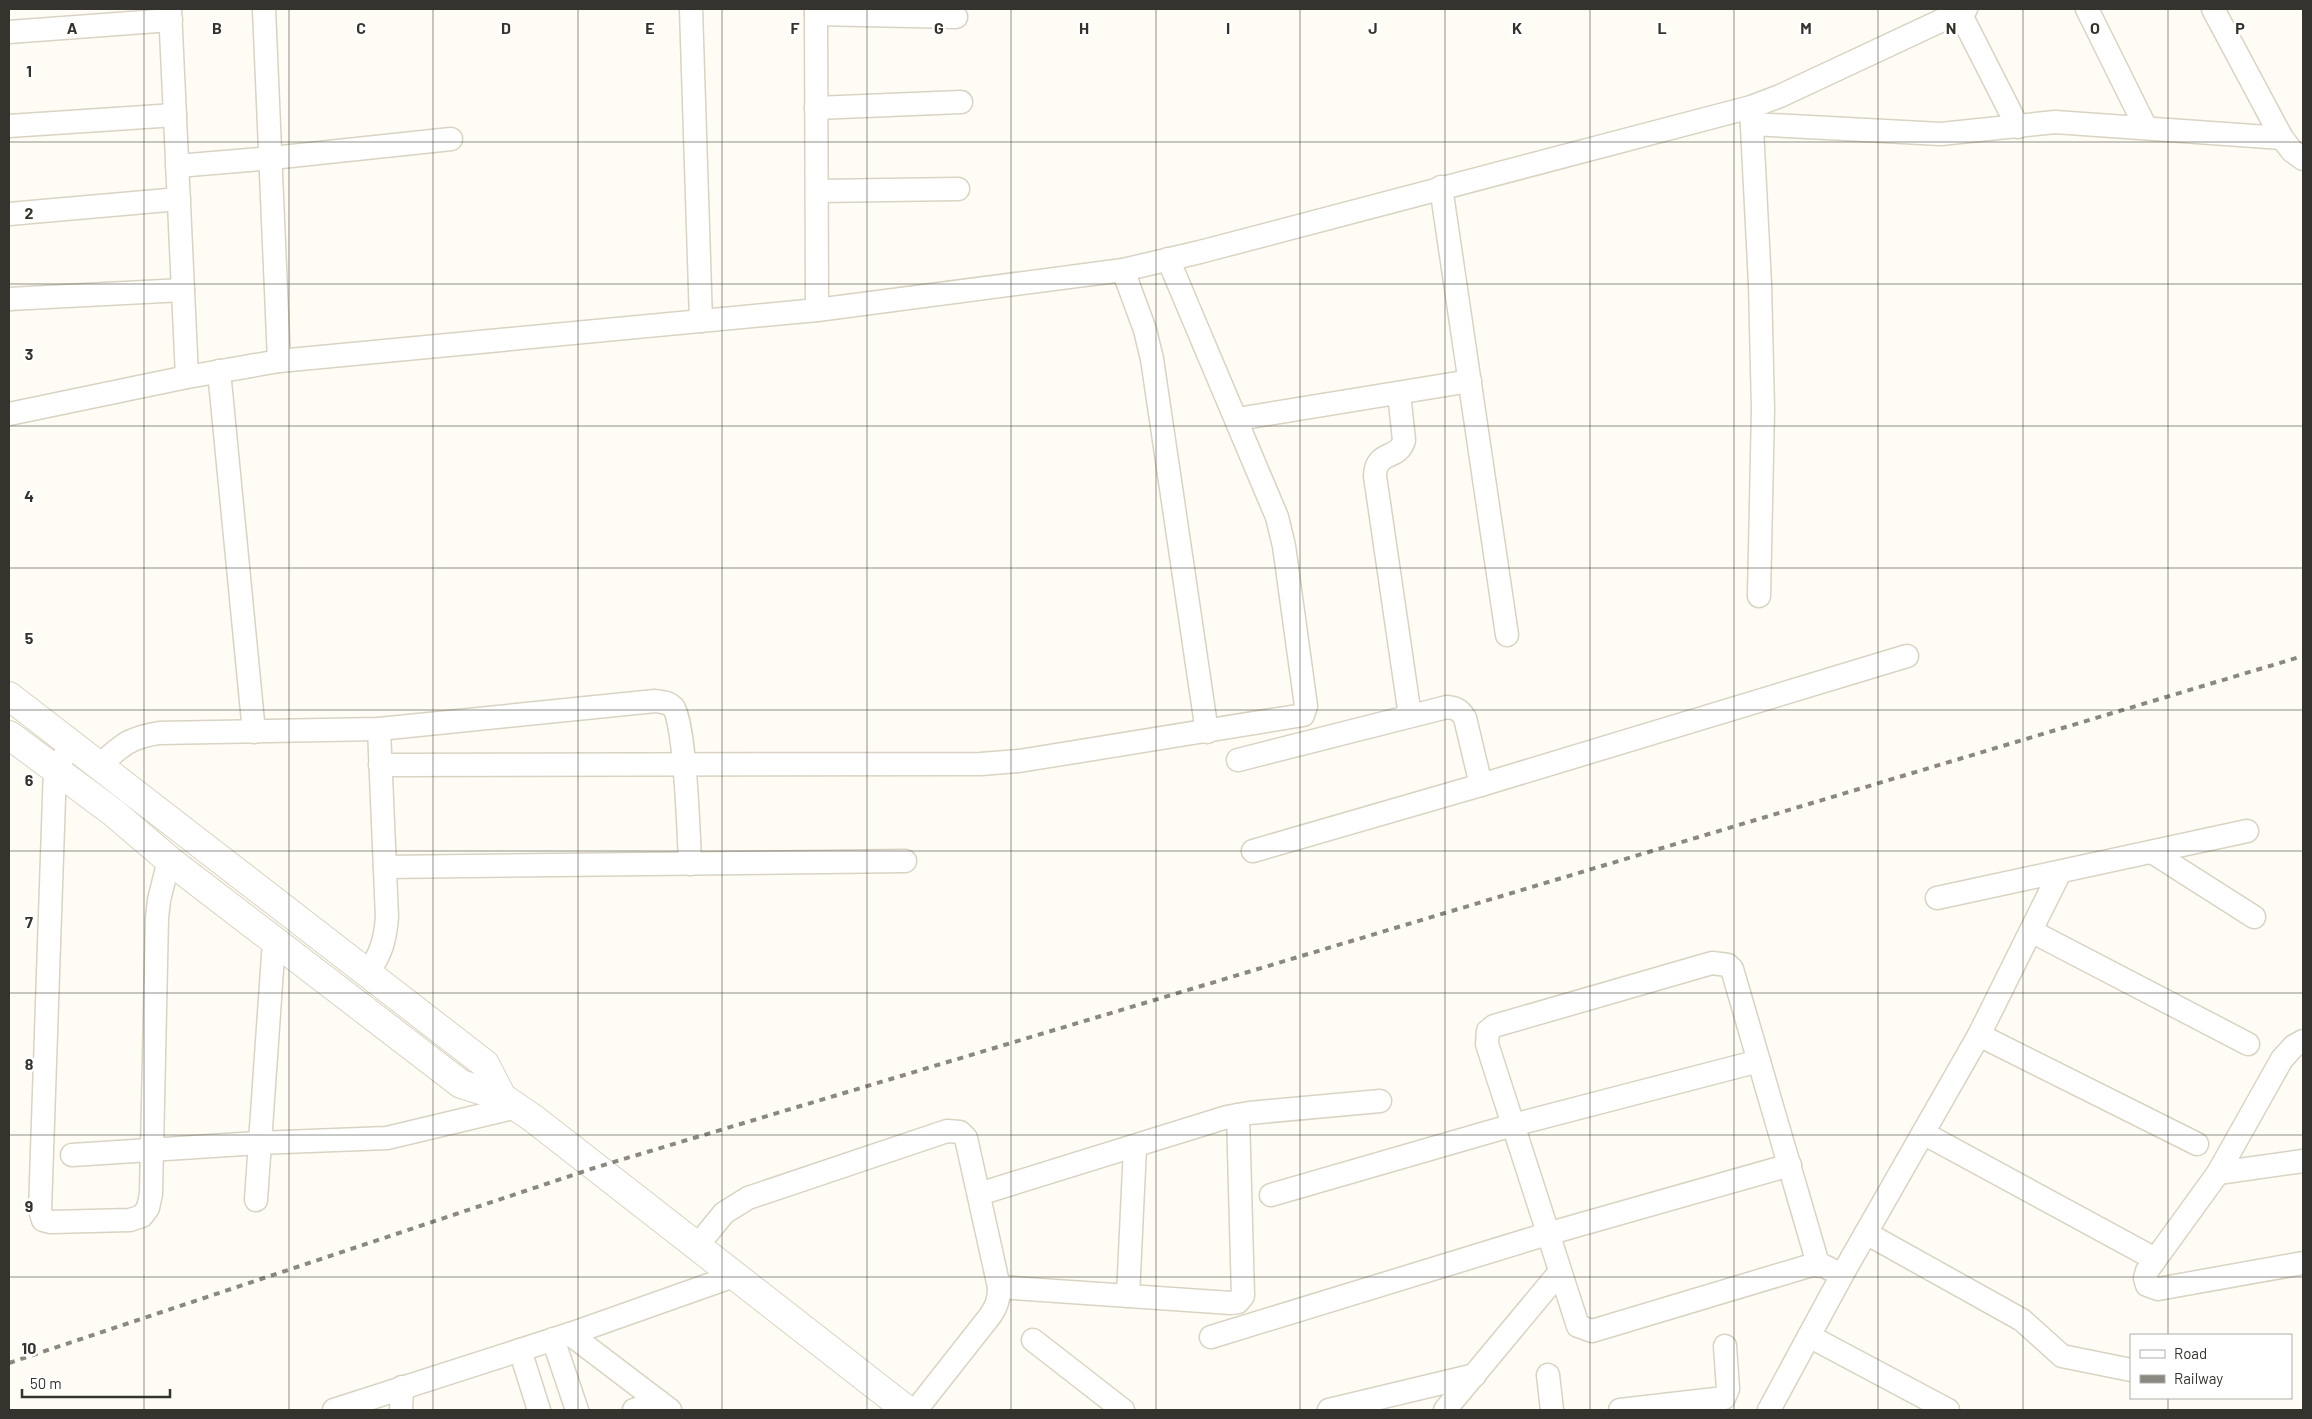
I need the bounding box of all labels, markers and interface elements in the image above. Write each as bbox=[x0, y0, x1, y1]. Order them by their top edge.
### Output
text: A bbox=[67, 18, 78, 37]
text: B bbox=[212, 18, 222, 37]
text: C bbox=[356, 18, 366, 37]
text: D bbox=[501, 18, 511, 37]
text: E bbox=[645, 18, 655, 37]
text: F bbox=[791, 18, 800, 37]
text: G bbox=[934, 18, 944, 37]
text: H bbox=[1079, 18, 1089, 37]
text: I bbox=[1226, 18, 1230, 37]
text: J bbox=[1368, 18, 1378, 37]
text: K bbox=[1512, 18, 1522, 37]
text: L bbox=[1657, 18, 1667, 37]
text: M bbox=[1800, 18, 1812, 37]
text: N bbox=[1946, 18, 1956, 37]
text: O bbox=[2090, 18, 2100, 37]
text: P bbox=[2235, 18, 2245, 37]
text: 1 bbox=[26, 61, 32, 80]
text: 2 bbox=[25, 203, 34, 222]
text: 3 bbox=[25, 344, 33, 363]
text: 4 bbox=[24, 486, 34, 505]
text: 5 bbox=[25, 628, 34, 647]
text: 6 bbox=[25, 770, 34, 789]
text: 7 bbox=[25, 912, 33, 931]
text: 8 bbox=[25, 1054, 34, 1073]
text: 9 bbox=[25, 1196, 33, 1215]
legend bbox=[2130, 1334, 2292, 1399]
text: 10 bbox=[22, 1338, 36, 1357]
text: Road bbox=[2174, 1344, 2207, 1362]
scale bar bbox=[22, 1366, 170, 1398]
text: Railway bbox=[2174, 1369, 2223, 1387]
text: 50 m bbox=[30, 1374, 62, 1392]

